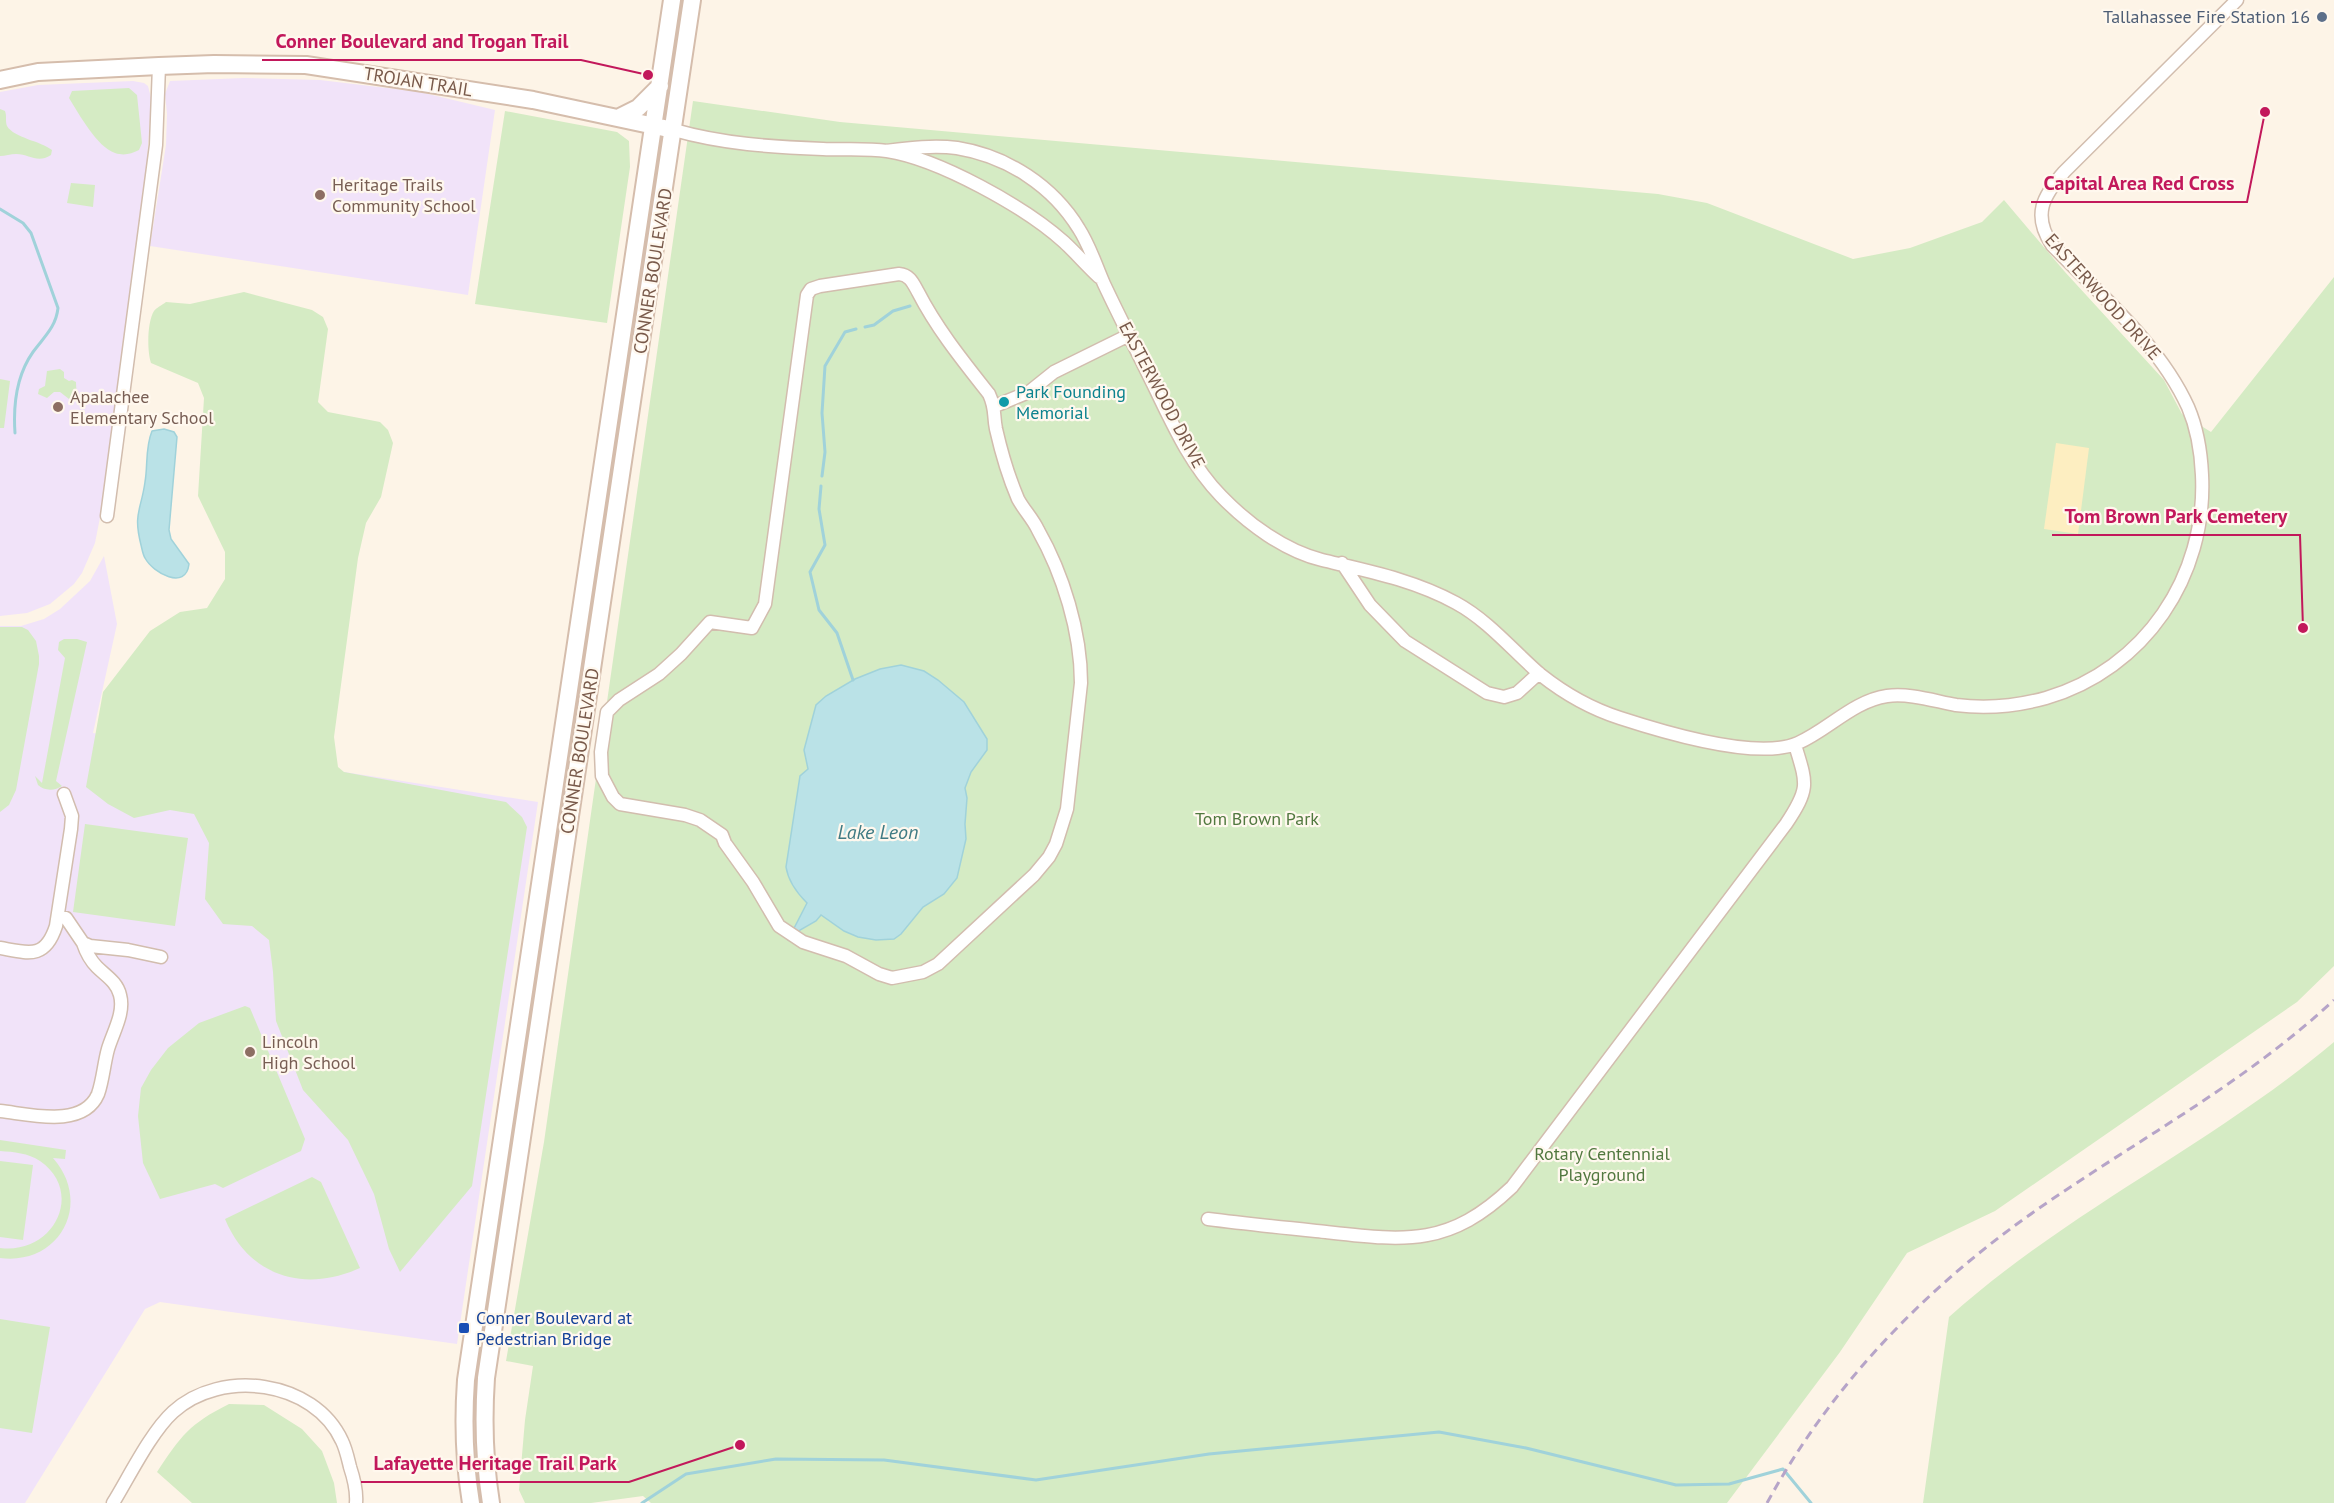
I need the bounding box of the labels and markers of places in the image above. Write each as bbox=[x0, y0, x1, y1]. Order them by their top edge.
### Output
place label: Tallahassee Fire Station 16 bbox=[2103, 5, 2310, 28]
marker: Tallahassee Fire Station 16 bbox=[2315, 10, 2329, 24]
callout: Conner Boulevard and Trogan Trail bbox=[262, 22, 581, 60]
callout: Capital Area Red Cross bbox=[2031, 164, 2247, 202]
place label: Heritage Trails Community School bbox=[332, 173, 476, 217]
marker: Heritage Trails Community School bbox=[313, 188, 327, 202]
place label: Park Founding Memorial bbox=[1016, 380, 1126, 424]
place label: Apalachee Elementary School bbox=[70, 385, 214, 429]
marker: Park Founding Memorial bbox=[997, 395, 1011, 409]
marker: Apalachee Elementary School bbox=[51, 400, 65, 414]
callout: Tom Brown Park Cemetery bbox=[2052, 497, 2300, 535]
place label: Lincoln High School bbox=[262, 1030, 356, 1074]
marker: Lincoln High School bbox=[243, 1045, 257, 1059]
place label: Conner Boulevard at Pedestrian Bridge bbox=[476, 1306, 632, 1350]
marker: Conner Boulevard at Pedestrian Bridge bbox=[457, 1321, 471, 1335]
callout: Lafayette Heritage Trail Park bbox=[361, 1444, 629, 1482]

